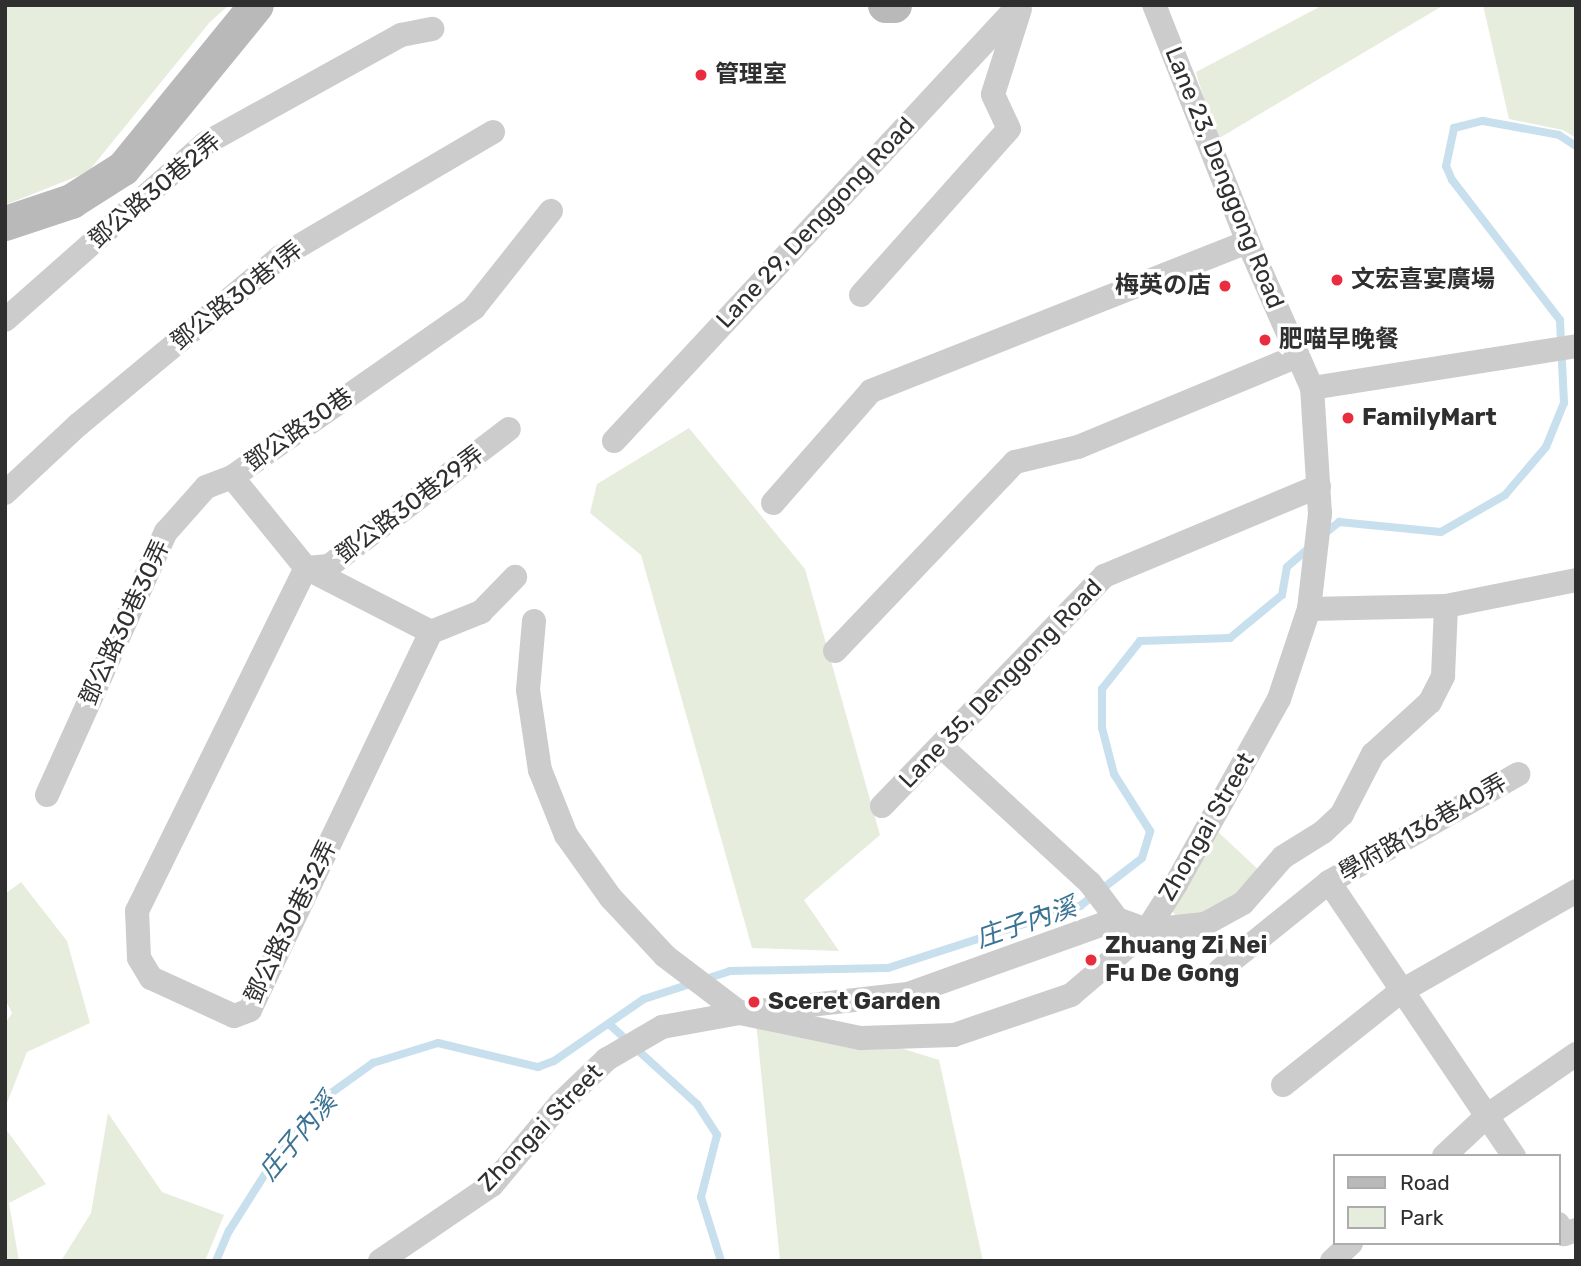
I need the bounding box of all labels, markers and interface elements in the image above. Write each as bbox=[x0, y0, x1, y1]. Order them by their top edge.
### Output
street label: Lane 23, Denggong Road bbox=[1158, 43, 1290, 313]
place label: 管理室 bbox=[715, 61, 787, 89]
marker: 管理室 bbox=[693, 67, 709, 83]
street label: Lane 29, Denggong Road bbox=[711, 112, 921, 334]
street label: 鄧公路30巷2弄 bbox=[83, 127, 227, 255]
street label: 鄧公路30巷1弄 bbox=[165, 235, 309, 357]
place label: 文宏喜宴廣場 bbox=[1351, 266, 1495, 294]
place label: 梅英の店 bbox=[1115, 272, 1211, 300]
marker: 文宏喜宴廣場 bbox=[1329, 272, 1345, 288]
marker: 梅英の店 bbox=[1217, 278, 1233, 294]
place label: 肥喵早晚餐 bbox=[1279, 326, 1399, 354]
marker: 肥喵早晚餐 bbox=[1257, 332, 1273, 348]
street label: 鄧公路30巷 bbox=[239, 382, 359, 478]
place label: FamilyMart bbox=[1362, 404, 1497, 432]
marker: FamilyMart bbox=[1340, 410, 1356, 426]
street label: 鄧公路30巷29弄 bbox=[330, 440, 490, 570]
street label: 鄧公路30巷30弄 bbox=[74, 536, 176, 710]
street label: Lane 35, Denggong Road bbox=[894, 573, 1108, 795]
street label: Zhongai Street bbox=[1153, 748, 1261, 906]
street label: 學府路136巷40弄 bbox=[1334, 768, 1512, 888]
street label: 鄧公路30巷32弄 bbox=[239, 836, 343, 1008]
water label: 庄子內溪 bbox=[972, 891, 1080, 955]
place label: Zhuang Zi Nei Fu De Gong bbox=[1105, 932, 1267, 988]
marker: Zhuang Zi Nei Fu De Gong bbox=[1083, 952, 1099, 968]
place label: Sceret Garden bbox=[768, 988, 941, 1016]
marker: Sceret Garden bbox=[746, 994, 762, 1010]
street label: Zhongai Street bbox=[473, 1058, 609, 1198]
water label: 庄子內溪 bbox=[253, 1087, 343, 1187]
legend bbox=[1332, 1154, 1560, 1245]
text: Road bbox=[1400, 1170, 1450, 1195]
text: Park bbox=[1400, 1205, 1444, 1230]

